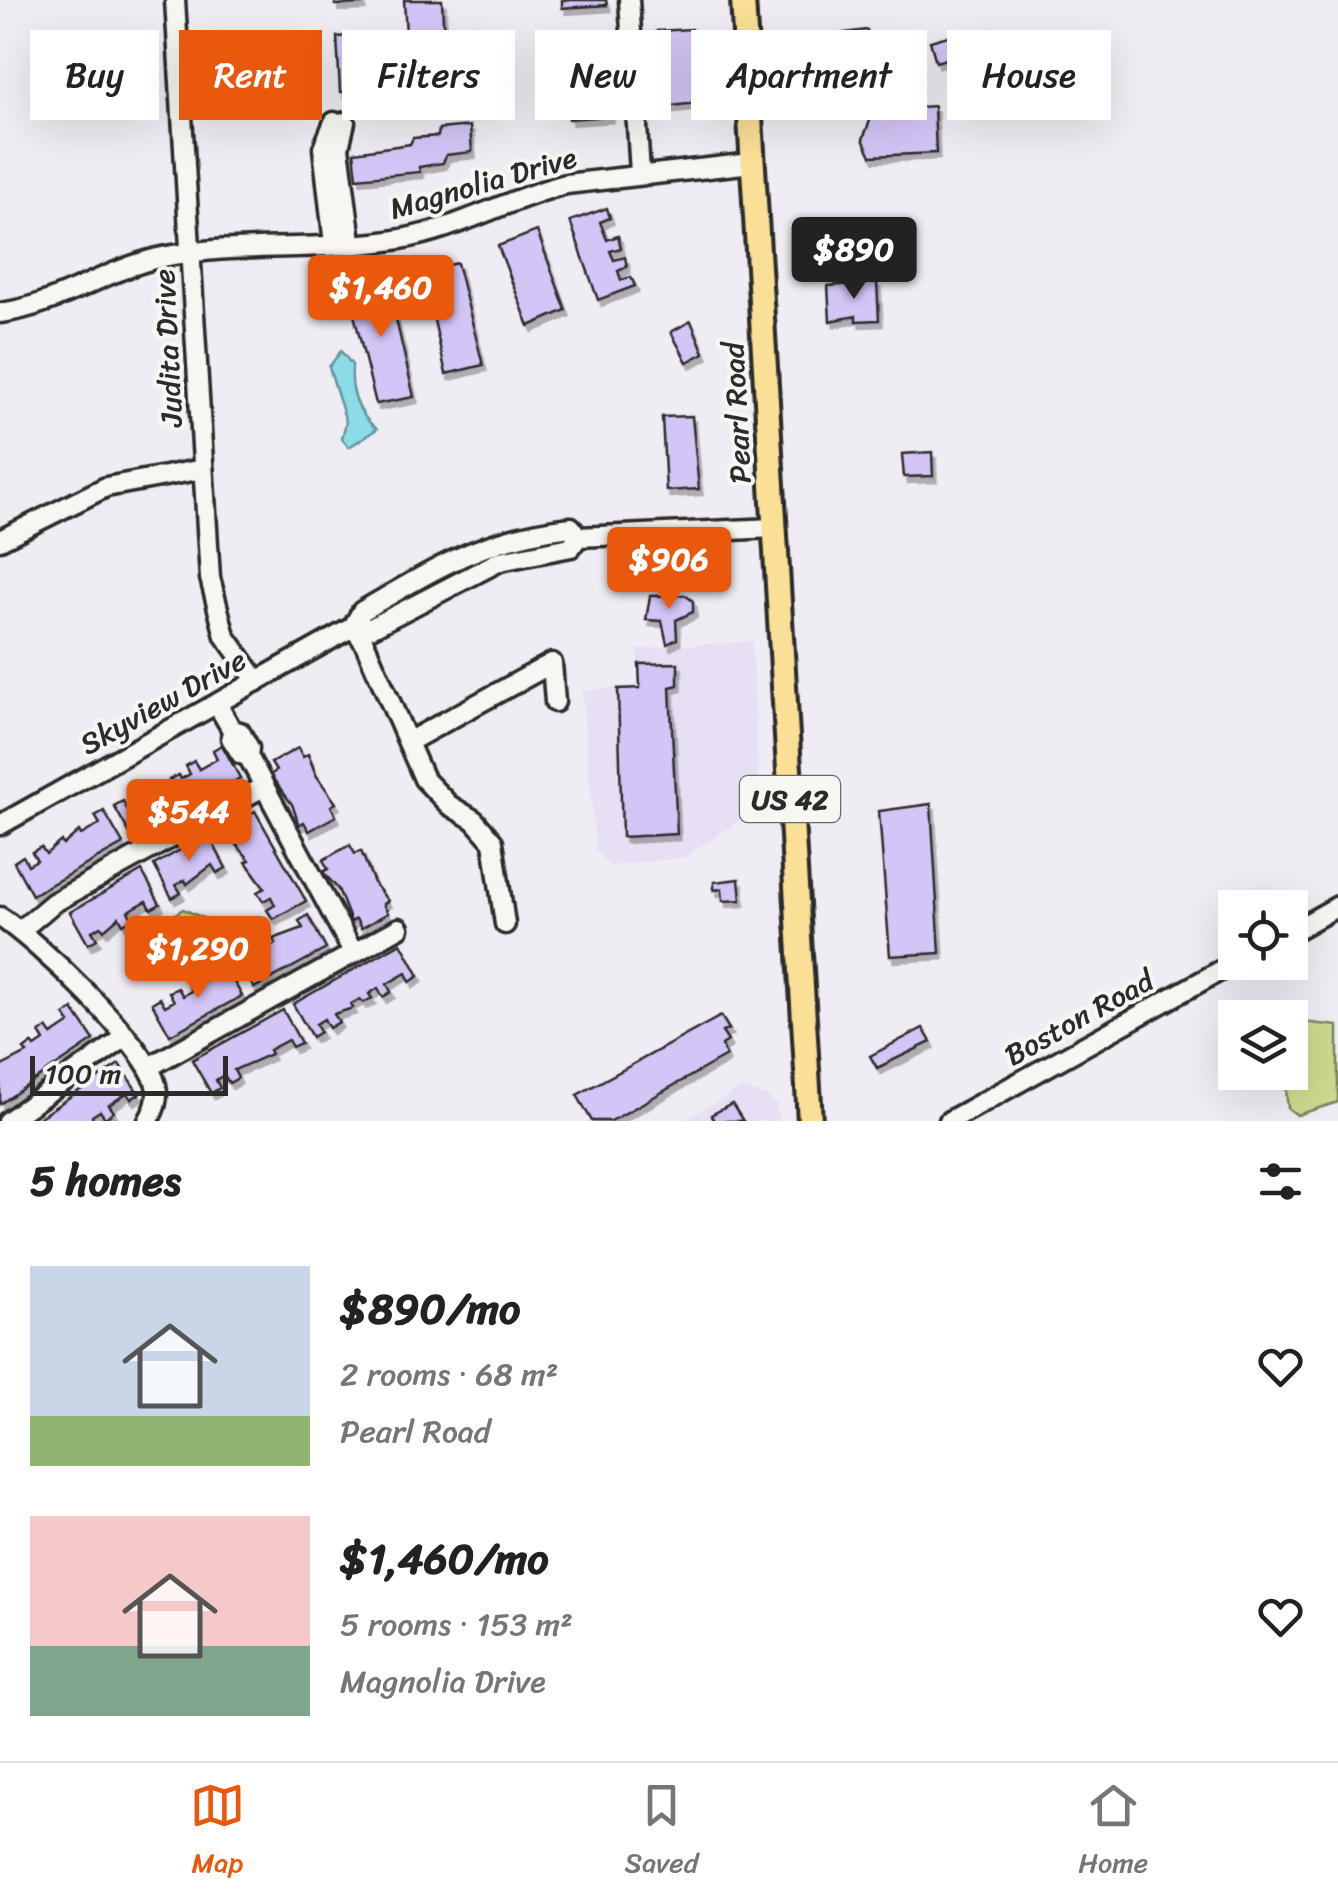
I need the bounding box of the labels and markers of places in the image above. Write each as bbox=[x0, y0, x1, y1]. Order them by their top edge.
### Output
pin: $890 bbox=[795, 217, 913, 302]
pin: $1,460 bbox=[300, 255, 462, 340]
pin: $906 bbox=[610, 527, 728, 612]
pin: $544 bbox=[130, 779, 248, 864]
pin: $1,290 bbox=[117, 916, 279, 1001]

